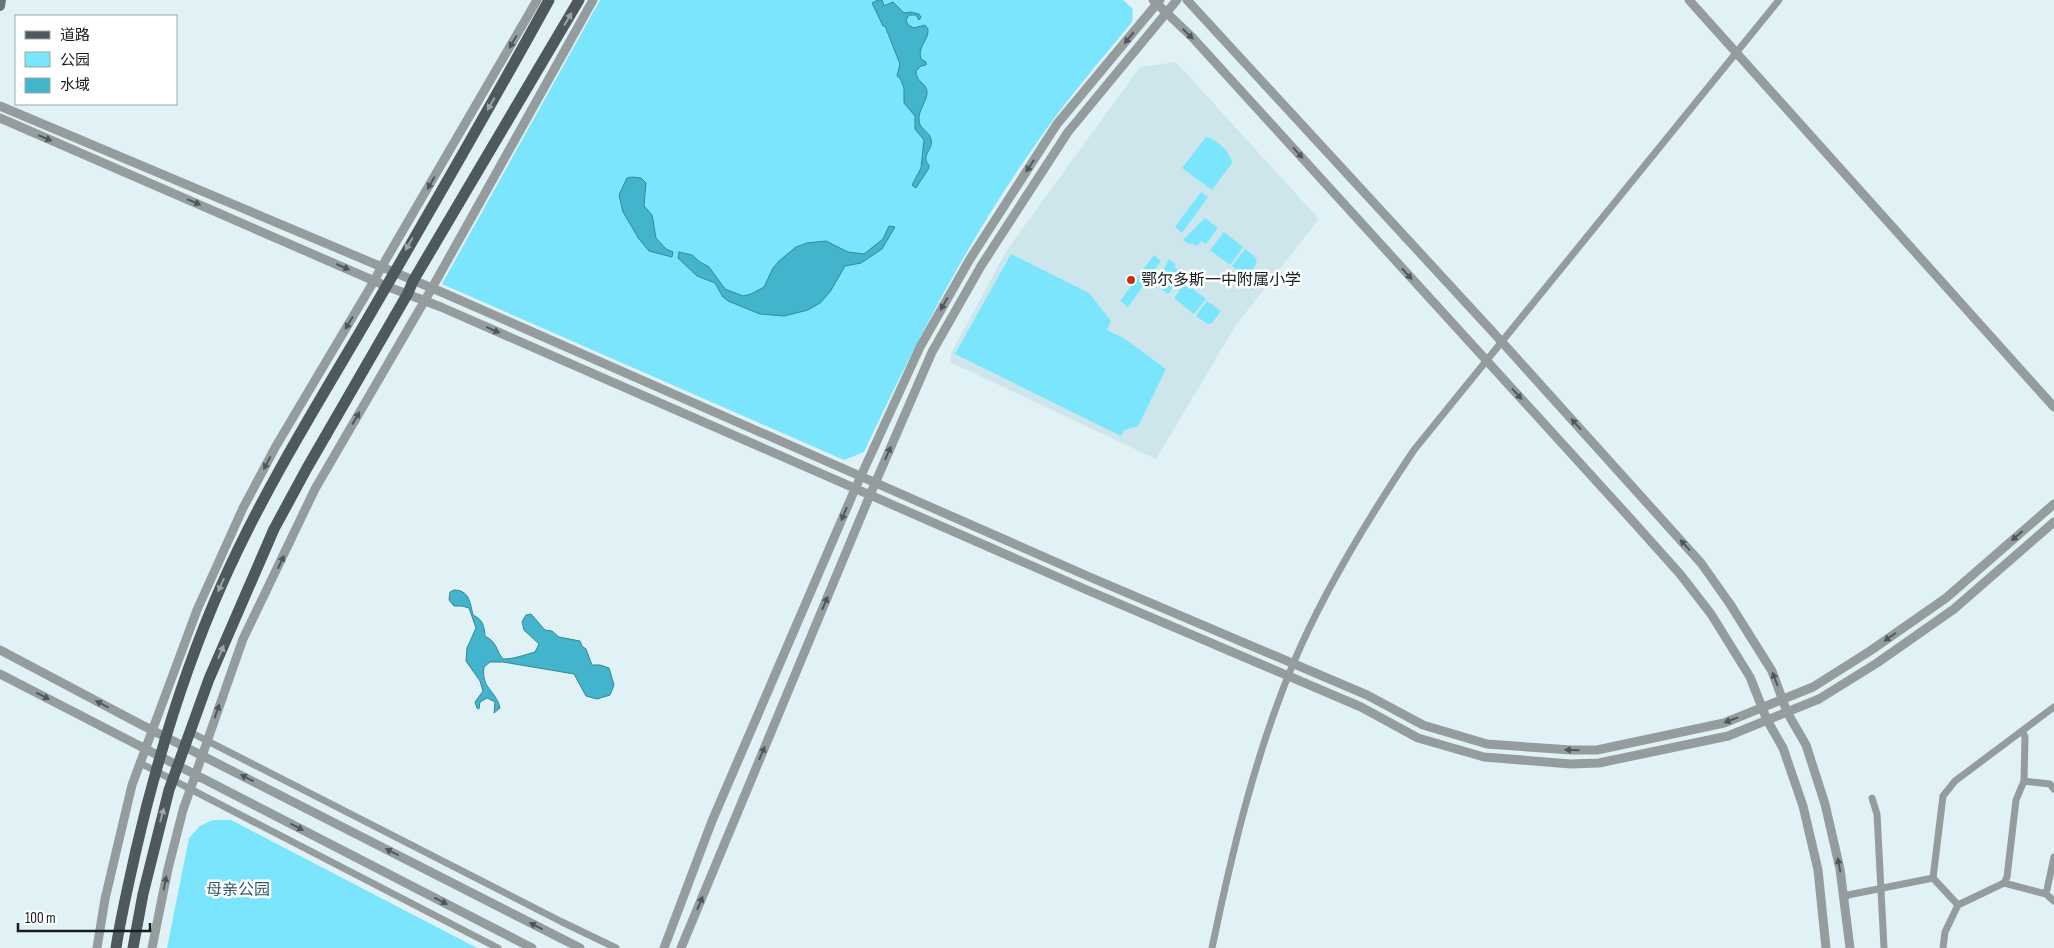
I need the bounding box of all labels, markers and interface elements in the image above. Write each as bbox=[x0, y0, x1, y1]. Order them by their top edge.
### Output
one-way arrow bbox=[563, 13, 572, 26]
legend bbox=[15, 15, 178, 105]
text: 道路 bbox=[60, 26, 90, 45]
one-way arrow bbox=[1182, 27, 1194, 39]
one-way arrow bbox=[1123, 31, 1135, 43]
one-way arrow bbox=[508, 36, 517, 49]
text: 公园 bbox=[60, 51, 90, 70]
text: 水域 bbox=[60, 76, 90, 95]
one-way arrow bbox=[487, 97, 496, 110]
one-way arrow bbox=[38, 134, 52, 142]
one-way arrow bbox=[1292, 147, 1304, 159]
one-way arrow bbox=[1025, 159, 1035, 173]
one-way arrow bbox=[426, 176, 435, 189]
one-way arrow bbox=[187, 199, 201, 207]
one-way arrow bbox=[405, 237, 414, 250]
one-way arrow bbox=[336, 264, 350, 272]
one-way arrow bbox=[1401, 267, 1413, 279]
place label: 鄂尔多斯一中附属小学 bbox=[1141, 271, 1301, 290]
marker: 鄂尔多斯一中附属小学 bbox=[1125, 274, 1137, 286]
one-way arrow bbox=[940, 297, 948, 311]
one-way arrow bbox=[345, 317, 354, 330]
one-way arrow bbox=[486, 326, 500, 334]
one-way arrow bbox=[1511, 387, 1523, 399]
one-way arrow bbox=[352, 411, 360, 425]
one-way arrow bbox=[1570, 419, 1582, 431]
one-way arrow bbox=[884, 446, 892, 460]
one-way arrow bbox=[263, 456, 271, 471]
one-way arrow bbox=[840, 507, 848, 521]
one-way arrow bbox=[2012, 530, 2024, 542]
one-way arrow bbox=[1679, 539, 1691, 551]
one-way arrow bbox=[277, 555, 285, 569]
one-way arrow bbox=[217, 578, 225, 592]
one-way arrow bbox=[821, 596, 829, 610]
one-way arrow bbox=[1883, 632, 1897, 642]
one-way arrow bbox=[217, 645, 225, 659]
one-way arrow bbox=[1771, 671, 1779, 686]
one-way arrow bbox=[36, 692, 51, 700]
one-way arrow bbox=[95, 700, 109, 708]
one-way arrow bbox=[213, 703, 221, 718]
one-way arrow bbox=[1724, 717, 1739, 724]
one-way arrow bbox=[759, 746, 767, 760]
one-way arrow bbox=[1564, 746, 1580, 754]
one-way arrow bbox=[240, 774, 254, 782]
one-way arrow bbox=[158, 807, 166, 823]
one-way arrow bbox=[289, 823, 304, 831]
one-way arrow bbox=[384, 848, 399, 856]
one-way arrow bbox=[1835, 857, 1843, 873]
one-way arrow bbox=[161, 875, 169, 891]
park label: 母亲公园 bbox=[206, 881, 270, 900]
one-way arrow bbox=[696, 896, 704, 910]
one-way arrow bbox=[434, 897, 448, 905]
scale bar bbox=[18, 900, 150, 932]
text: 100 m bbox=[25, 909, 56, 928]
one-way arrow bbox=[529, 922, 544, 930]

